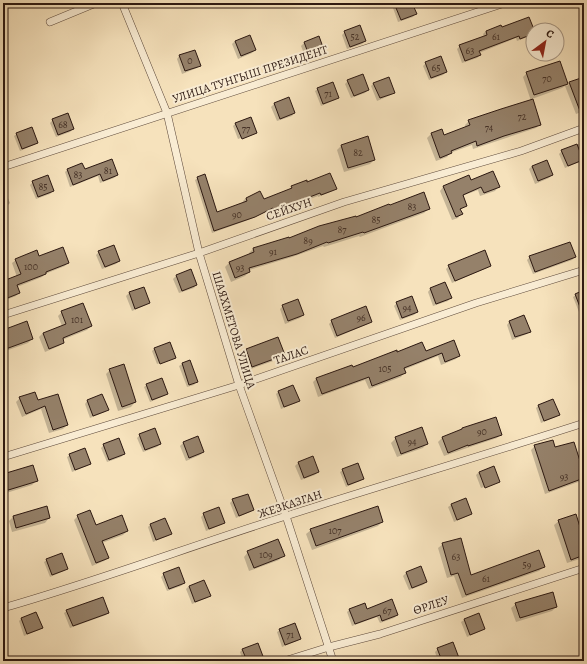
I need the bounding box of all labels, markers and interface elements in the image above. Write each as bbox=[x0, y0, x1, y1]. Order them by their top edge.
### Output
north arrow bbox=[525, 22, 565, 62]
text: С bbox=[543, 26, 557, 42]
house number: 52 bbox=[350, 30, 360, 43]
house number: 61 bbox=[492, 30, 501, 43]
street label: УЛИЦА ТУНГЫШ ПРЕЗИДЕНТ bbox=[170, 41, 330, 107]
house number: 63 bbox=[466, 44, 474, 57]
house number: 0 bbox=[187, 54, 193, 67]
house number: 65 bbox=[432, 61, 440, 74]
house number: 70 bbox=[542, 72, 552, 85]
house number: 71 bbox=[324, 87, 332, 100]
house number: 72 bbox=[518, 110, 527, 123]
house number: 68 bbox=[58, 118, 68, 131]
house number: 74 bbox=[485, 121, 494, 134]
house number: 77 bbox=[242, 122, 251, 135]
house number: 82 bbox=[353, 146, 363, 159]
house number: 81 bbox=[104, 164, 113, 177]
house number: 83 bbox=[73, 168, 83, 181]
house number: 85 bbox=[38, 180, 48, 193]
street label: СЕЙХУН bbox=[264, 194, 314, 224]
house number: 83 bbox=[407, 200, 417, 213]
house number: 90 bbox=[232, 208, 242, 221]
house number: 85 bbox=[371, 213, 381, 226]
house number: 87 bbox=[337, 223, 347, 236]
house number: 89 bbox=[303, 234, 313, 247]
house number: 91 bbox=[269, 245, 278, 258]
house number: 100 bbox=[24, 260, 38, 273]
house number: 93 bbox=[236, 261, 244, 274]
street label: ШАЯХМЕТОВА УЛИЦА bbox=[208, 269, 260, 392]
house number: 94 bbox=[402, 301, 412, 314]
house number: 96 bbox=[356, 311, 366, 324]
house number: 101 bbox=[71, 313, 84, 326]
street label: ТАЛАС bbox=[272, 342, 310, 368]
house number: 105 bbox=[378, 362, 392, 375]
house number: 90 bbox=[477, 425, 487, 438]
house number: 94 bbox=[407, 435, 417, 448]
house number: 93 bbox=[560, 470, 568, 483]
street label: ЖЕЗКАЗГАН bbox=[256, 486, 324, 522]
house number: 107 bbox=[329, 524, 342, 537]
house number: 109 bbox=[259, 548, 273, 561]
house number: 63 bbox=[452, 550, 460, 563]
house number: 59 bbox=[523, 558, 532, 571]
house number: 61 bbox=[482, 572, 491, 585]
street label: ӨРЛЕУ bbox=[411, 592, 451, 618]
house number: 67 bbox=[383, 604, 392, 617]
house number: 71 bbox=[286, 628, 294, 641]

